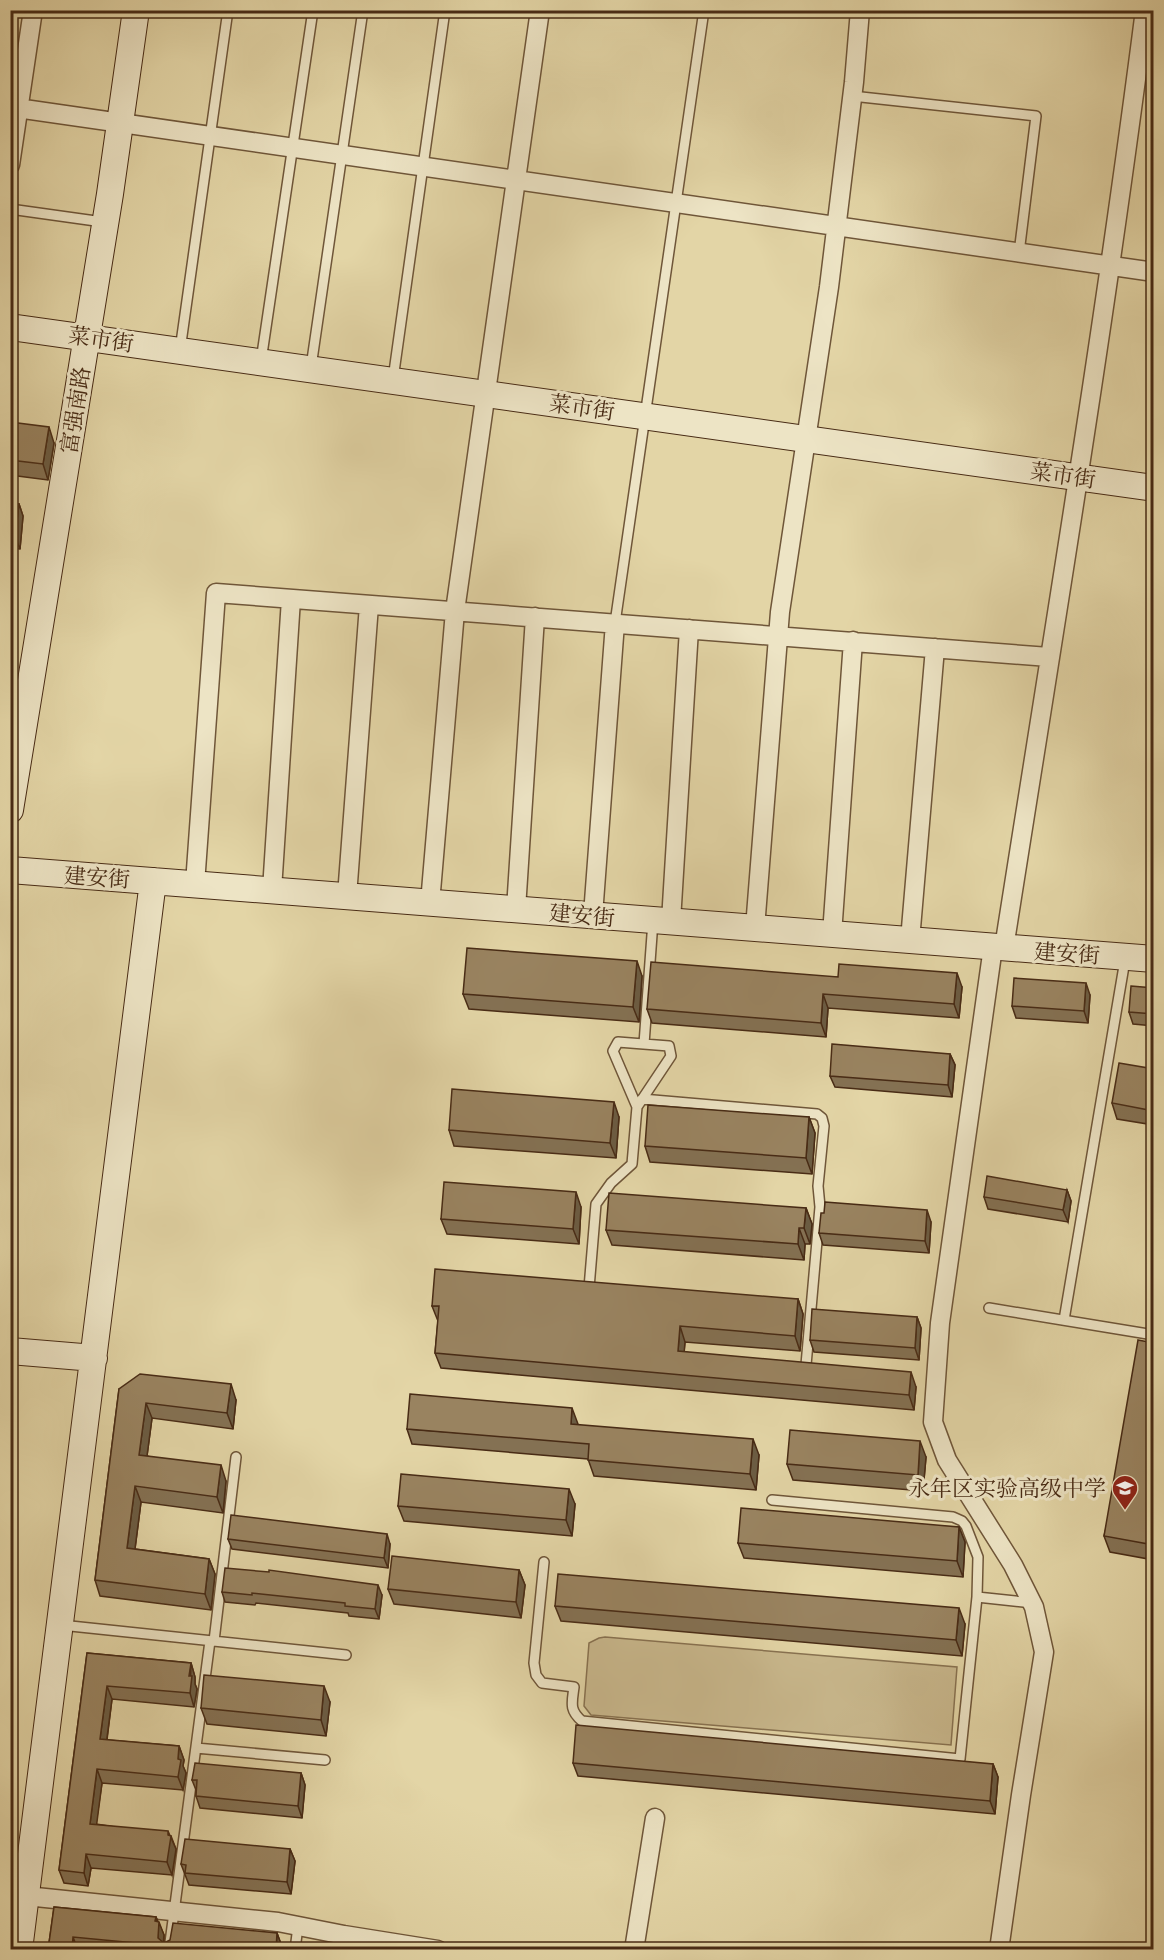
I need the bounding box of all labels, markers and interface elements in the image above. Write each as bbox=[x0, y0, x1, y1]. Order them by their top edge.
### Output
street label: 菜市街 bbox=[66, 322, 135, 362]
street label: 富强南路 bbox=[55, 365, 101, 456]
street label: 菜市街 bbox=[547, 390, 616, 430]
street label: 菜市街 bbox=[1028, 458, 1097, 498]
street label: 建安街 bbox=[63, 862, 131, 898]
street label: 建安街 bbox=[547, 899, 616, 937]
street label: 建安街 bbox=[1033, 938, 1101, 974]
school or university icon: 永年区实验高级中学 bbox=[1110, 1473, 1140, 1511]
place label: 永年区实验高级中学 bbox=[908, 1475, 1106, 1507]

